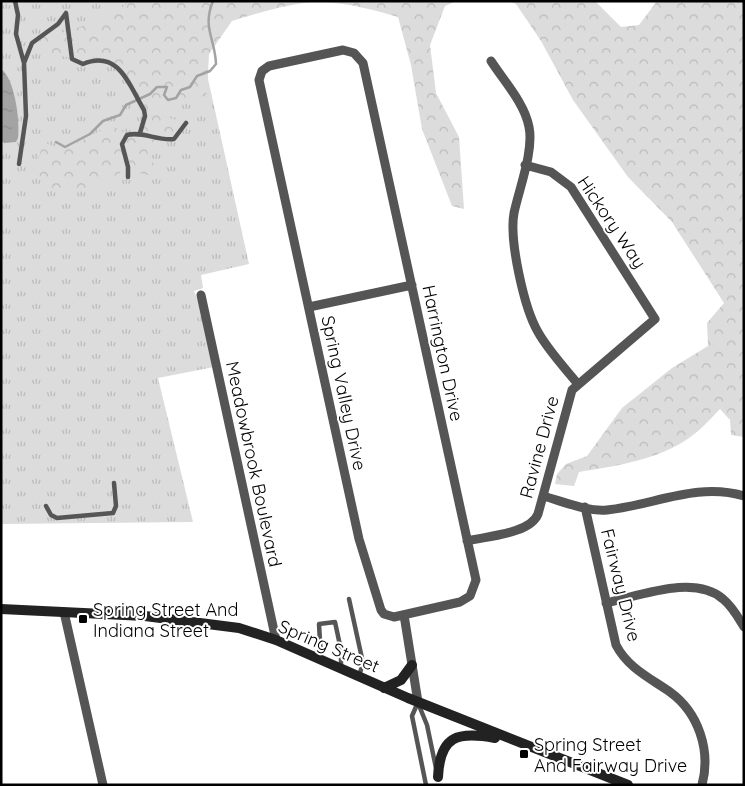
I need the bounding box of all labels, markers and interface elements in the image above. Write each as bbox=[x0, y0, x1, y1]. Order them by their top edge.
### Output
street label: Hickory Way bbox=[573, 171, 651, 273]
street label: Harrington Drive bbox=[417, 283, 469, 423]
street label: Spring Valley Drive bbox=[316, 314, 372, 472]
street label: Meadowbrook Boulevard bbox=[221, 359, 287, 569]
street label: Ravine Drive bbox=[514, 393, 564, 501]
street label: Fairway Drive bbox=[596, 526, 646, 644]
place label: Spring Street And Indiana Street bbox=[93, 598, 238, 642]
marker: Spring Street And Indiana Street bbox=[77, 613, 89, 625]
street label: Spring Street bbox=[275, 614, 383, 678]
place label: Spring Street And Fairway Drive bbox=[534, 733, 687, 777]
marker: Spring Street And Fairway Drive bbox=[518, 748, 530, 760]

